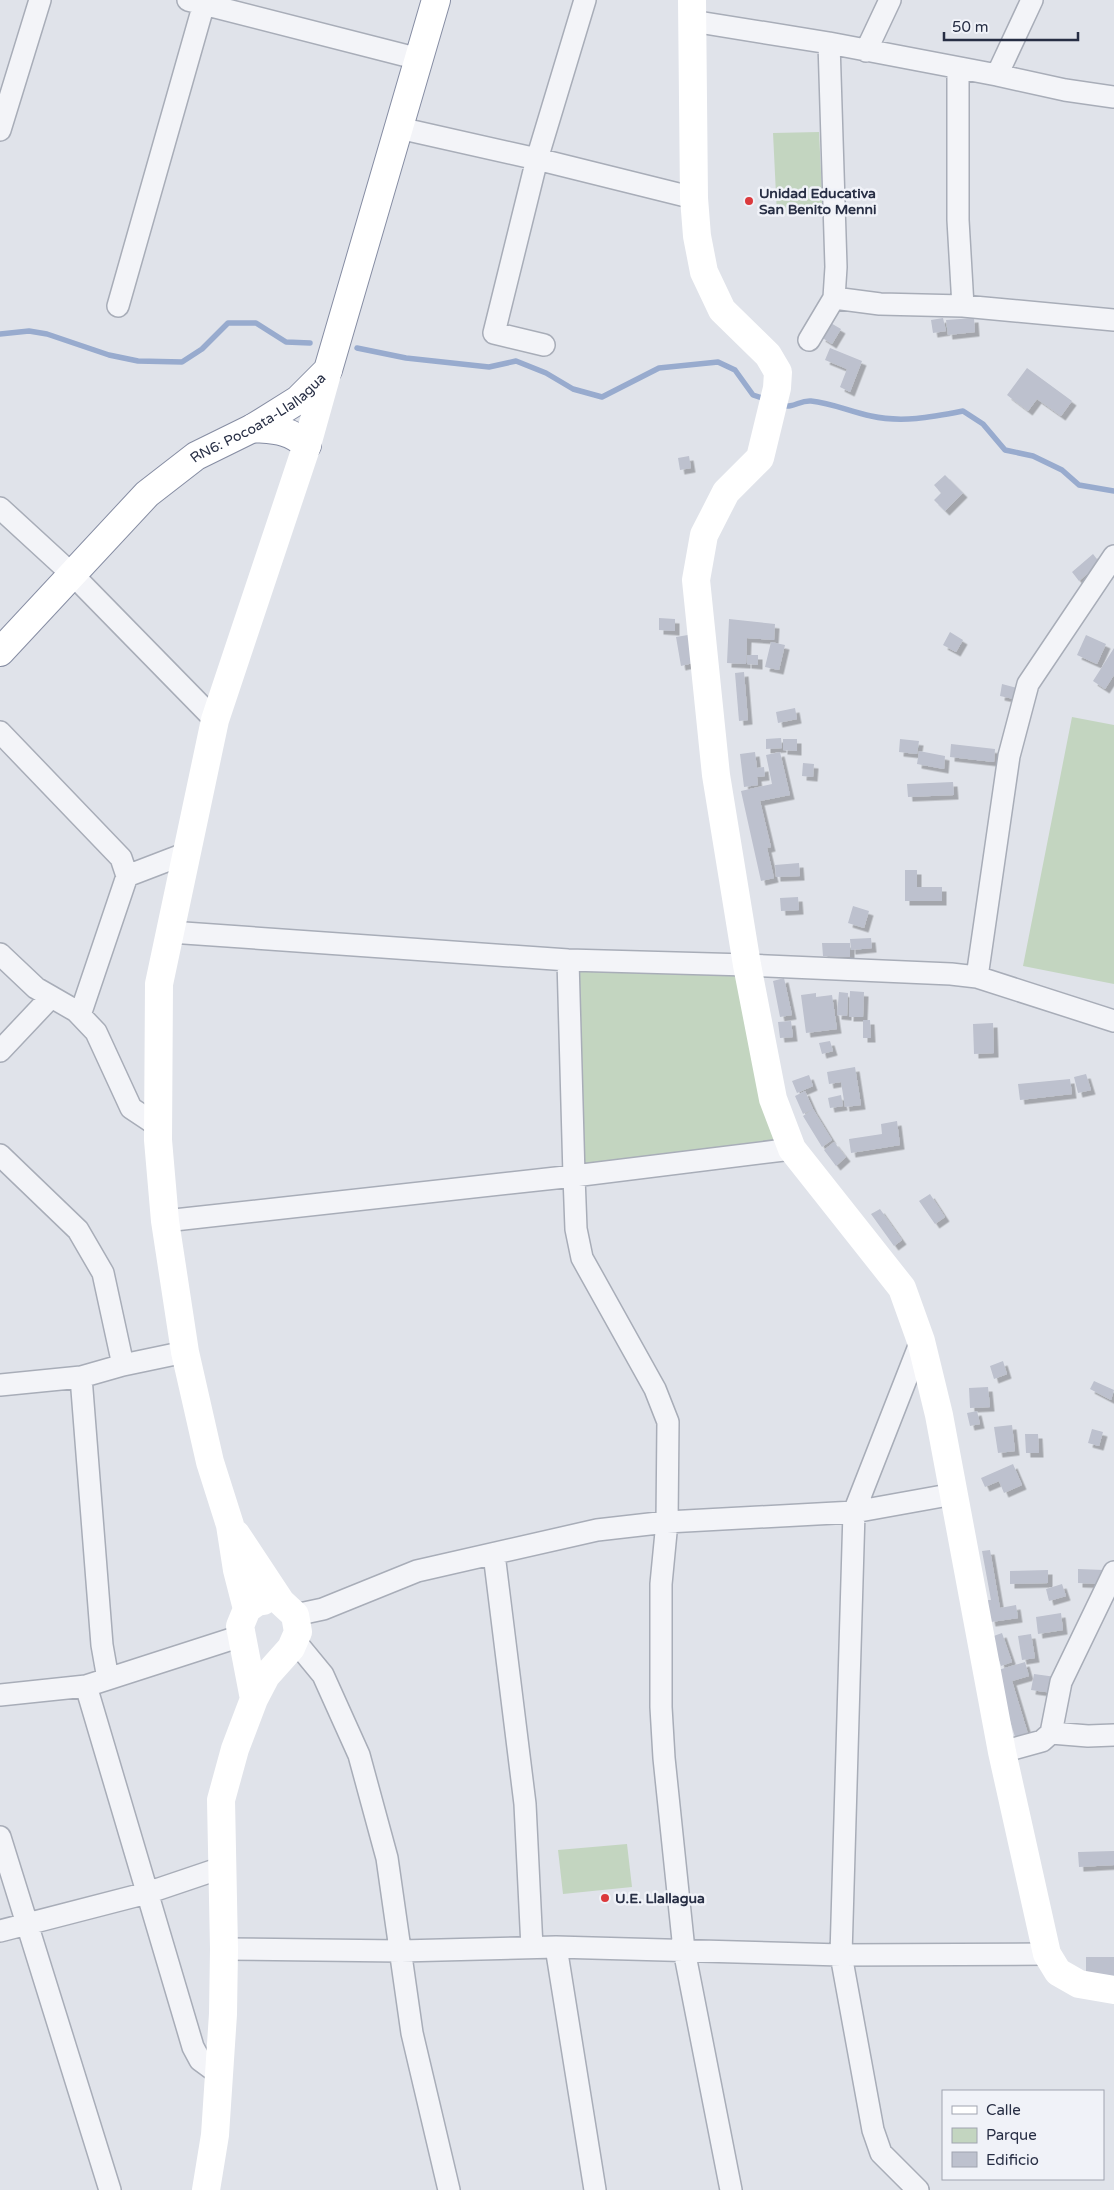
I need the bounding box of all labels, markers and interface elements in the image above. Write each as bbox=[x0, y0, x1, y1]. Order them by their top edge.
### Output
scale bar bbox=[944, 10, 1078, 42]
text: 50 m bbox=[952, 18, 989, 36]
place label: Unidad Educativa San Benito Menni bbox=[759, 185, 876, 218]
marker: Unidad Educativa San Benito Menni bbox=[743, 195, 755, 207]
street label: RN6: Pocoata-Llallagua bbox=[187, 369, 329, 466]
place label: U.E. Llallagua bbox=[615, 1890, 705, 1907]
marker: U.E. Llallagua bbox=[599, 1892, 611, 1904]
legend bbox=[942, 2090, 1104, 2180]
text: Calle bbox=[986, 2101, 1021, 2119]
text: Parque bbox=[986, 2126, 1037, 2144]
text: Edificio bbox=[986, 2151, 1039, 2169]

